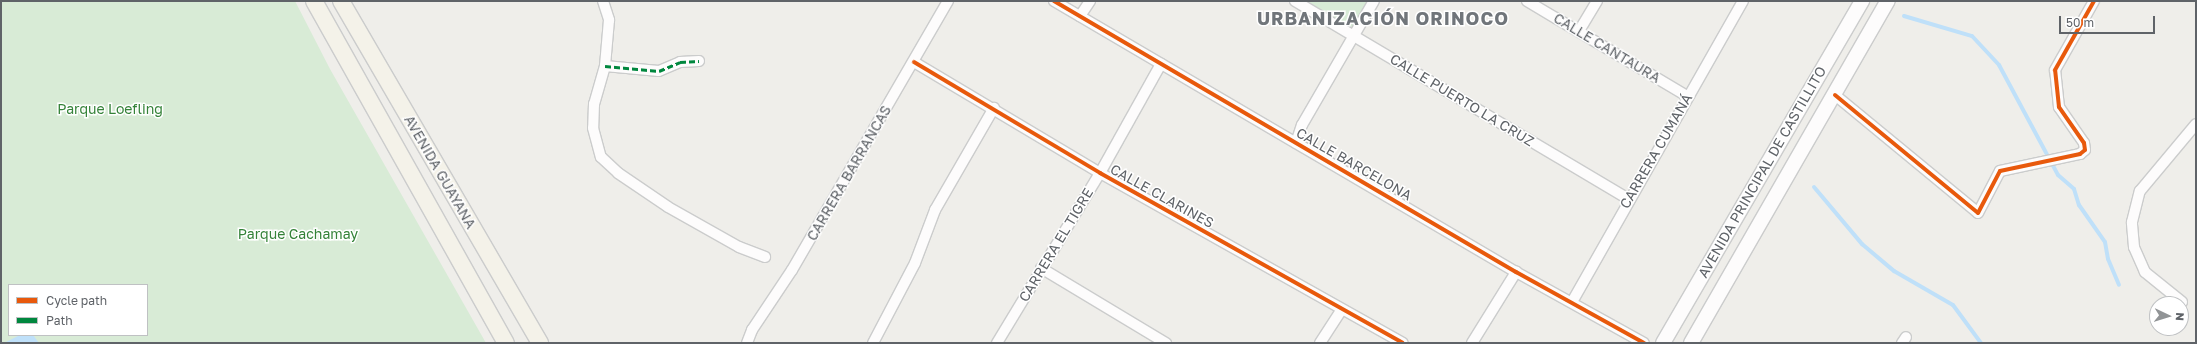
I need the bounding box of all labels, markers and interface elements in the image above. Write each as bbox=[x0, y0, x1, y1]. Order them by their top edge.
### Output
district label: URBANIZACIÓN ORINOCO bbox=[1257, 7, 1509, 29]
scale bar bbox=[2061, 8, 2157, 34]
street label: CALLE CANTAURA bbox=[1551, 10, 1663, 86]
text: 50 m bbox=[2066, 15, 2094, 30]
street label: CALLE PUERTO LA CRUZ bbox=[1387, 50, 1537, 150]
street label: AVENIDA PRINCIPAL DE CASTILLITO bbox=[1694, 63, 1830, 281]
street label: CARRERA CUMANÁ bbox=[1616, 91, 1696, 211]
park label: Parque Loefling bbox=[57, 101, 163, 117]
street label: CARRERA BARRANCAS bbox=[803, 102, 895, 244]
street label: AVENIDA GUAYANA bbox=[401, 112, 479, 232]
street label: CALLE BARCELONA bbox=[1293, 124, 1415, 204]
street label: CALLE CLARINES bbox=[1107, 161, 1217, 231]
street label: CARRERA EL TIGRE bbox=[1015, 185, 1097, 305]
park label: Parque Cachamay bbox=[238, 226, 358, 242]
legend bbox=[8, 284, 148, 336]
text: Cycle path bbox=[46, 293, 107, 308]
north arrow bbox=[2149, 296, 2189, 336]
text: N bbox=[2174, 312, 2187, 321]
text: Path bbox=[46, 313, 73, 328]

